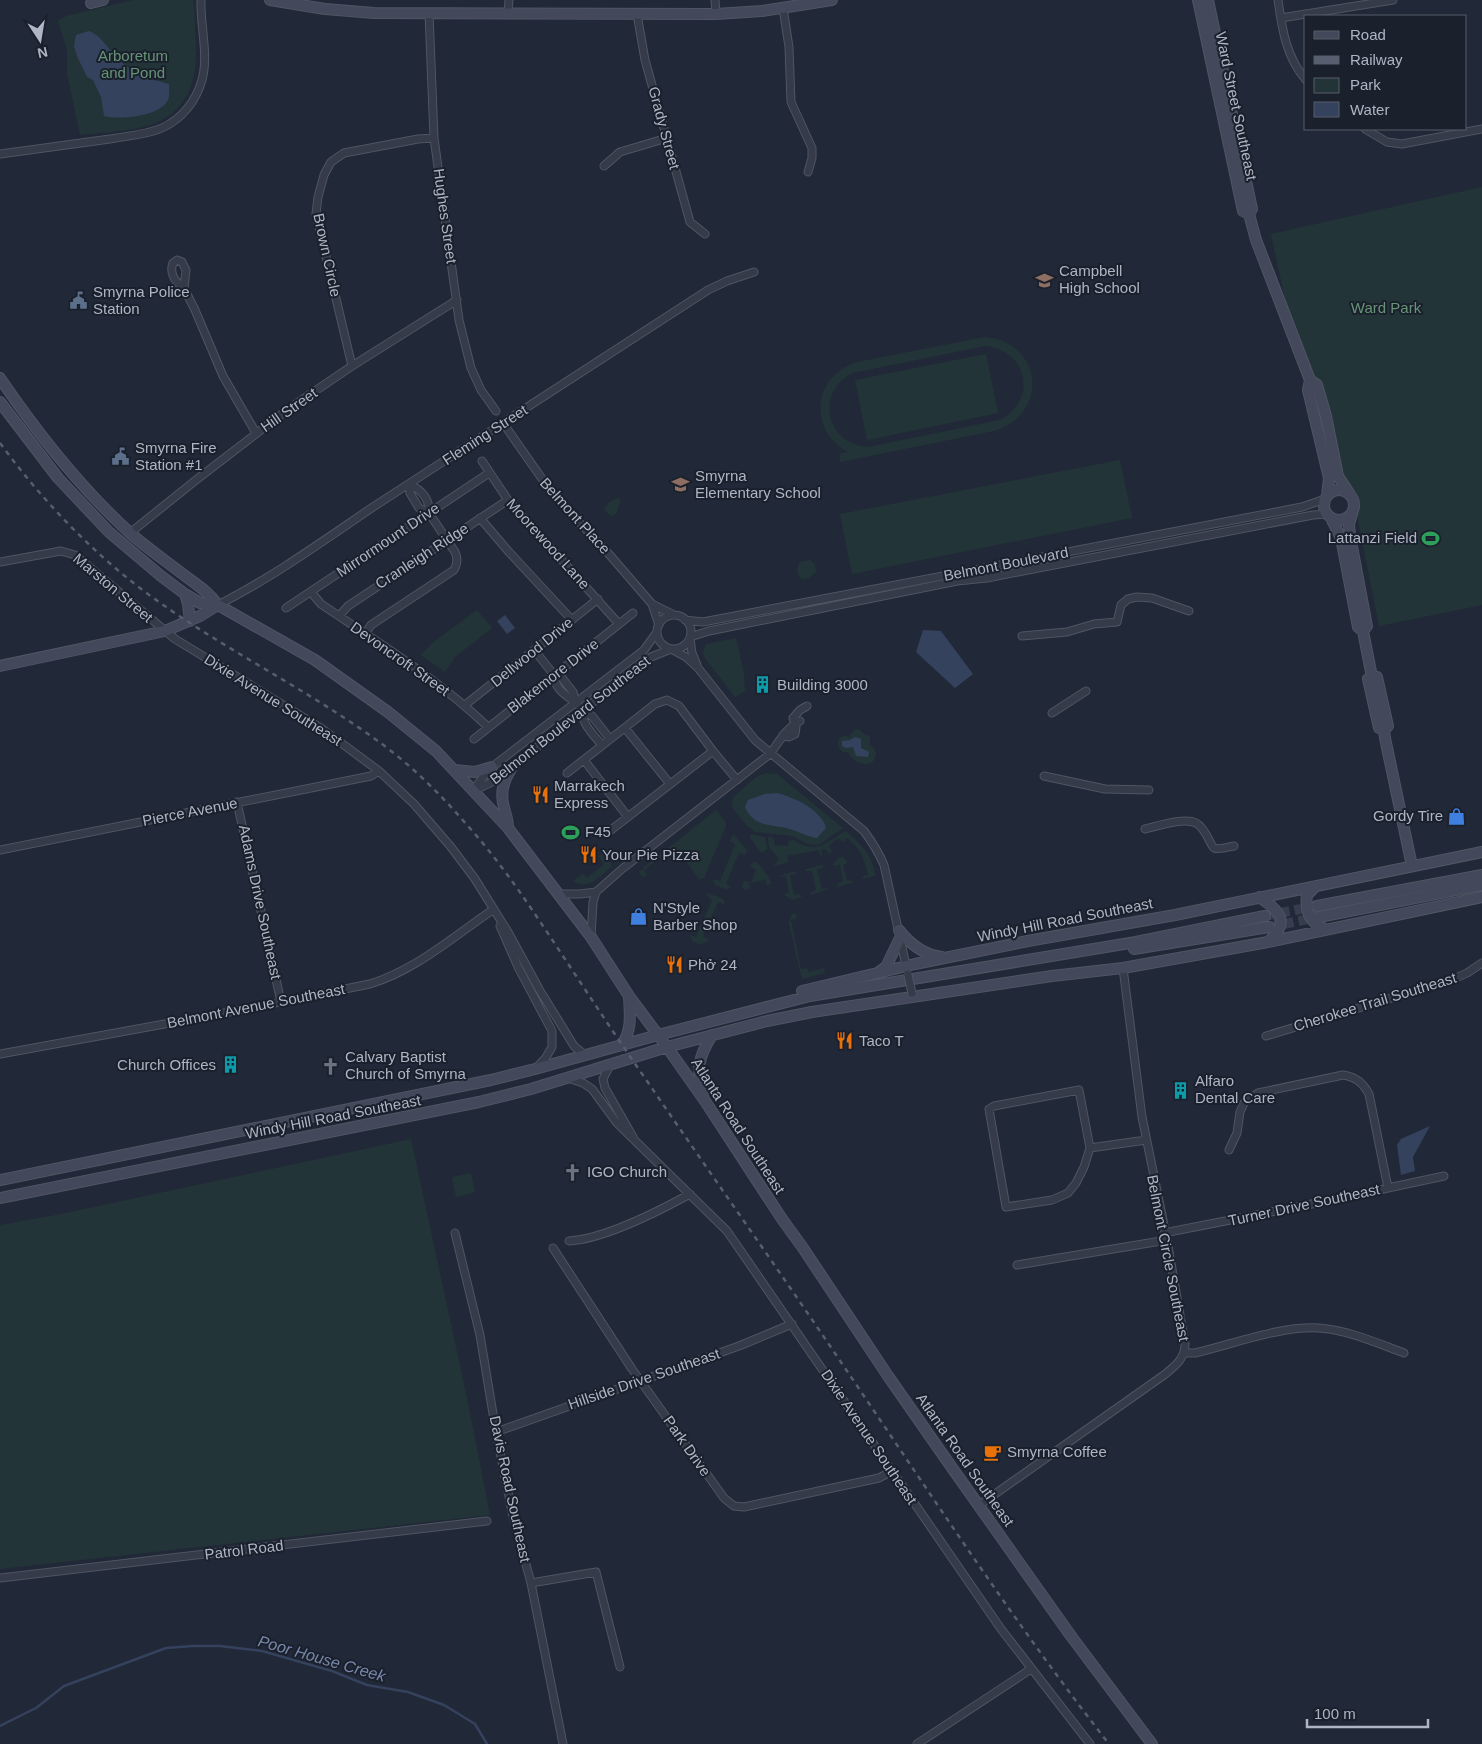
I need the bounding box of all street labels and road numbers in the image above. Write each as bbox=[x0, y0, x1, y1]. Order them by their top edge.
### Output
street label: Ward Street Southeast bbox=[1212, 30, 1261, 182]
street label: Grady Street bbox=[645, 85, 684, 172]
street label: Hughes Street bbox=[430, 167, 461, 265]
street label: Brown Circle bbox=[310, 212, 345, 298]
street label: Hill Street bbox=[257, 384, 321, 435]
street label: Fleming Street bbox=[439, 400, 531, 468]
street label: Belmont Place bbox=[537, 474, 614, 557]
street label: Moorewood Lane bbox=[503, 495, 593, 592]
street label: Mirrormount Drive bbox=[333, 499, 442, 580]
street label: Cranleigh Ridge bbox=[372, 519, 471, 592]
street label: Belmont Boulevard bbox=[942, 543, 1070, 584]
street label: Marston Street bbox=[70, 549, 157, 626]
street label: Dellwood Drive bbox=[487, 613, 576, 690]
street label: Devoncroft Street bbox=[348, 618, 454, 700]
street label: Blakemore Drive bbox=[504, 635, 602, 716]
street label: Dixie Avenue Southeast bbox=[201, 650, 346, 749]
street label: Belmont Boulevard Southeast bbox=[486, 651, 654, 787]
street label: Pierce Avenue bbox=[141, 794, 239, 829]
street label: Adams Drive Southeast bbox=[236, 823, 285, 982]
street label: Windy Hill Road Southeast bbox=[976, 894, 1155, 945]
street label: Cherokee Trail Southeast bbox=[1291, 968, 1459, 1034]
street label: Belmont Avenue Southeast bbox=[166, 980, 347, 1031]
street label: Atlanta Road Southeast bbox=[688, 1055, 789, 1197]
street label: Windy Hill Road Southeast bbox=[244, 1091, 423, 1142]
street label: Belmont Circle Southeast bbox=[1144, 1173, 1193, 1343]
street label: Turner Drive Southeast bbox=[1227, 1180, 1382, 1229]
street label: Hillside Drive Southeast bbox=[566, 1344, 723, 1412]
street label: Dixie Avenue Southeast bbox=[818, 1366, 921, 1508]
street label: Atlanta Road Southeast bbox=[913, 1390, 1018, 1530]
street label: Park Drive bbox=[660, 1412, 714, 1479]
street label: Davis Road Southeast bbox=[487, 1414, 534, 1564]
street label: Patrol Road bbox=[204, 1536, 284, 1563]

